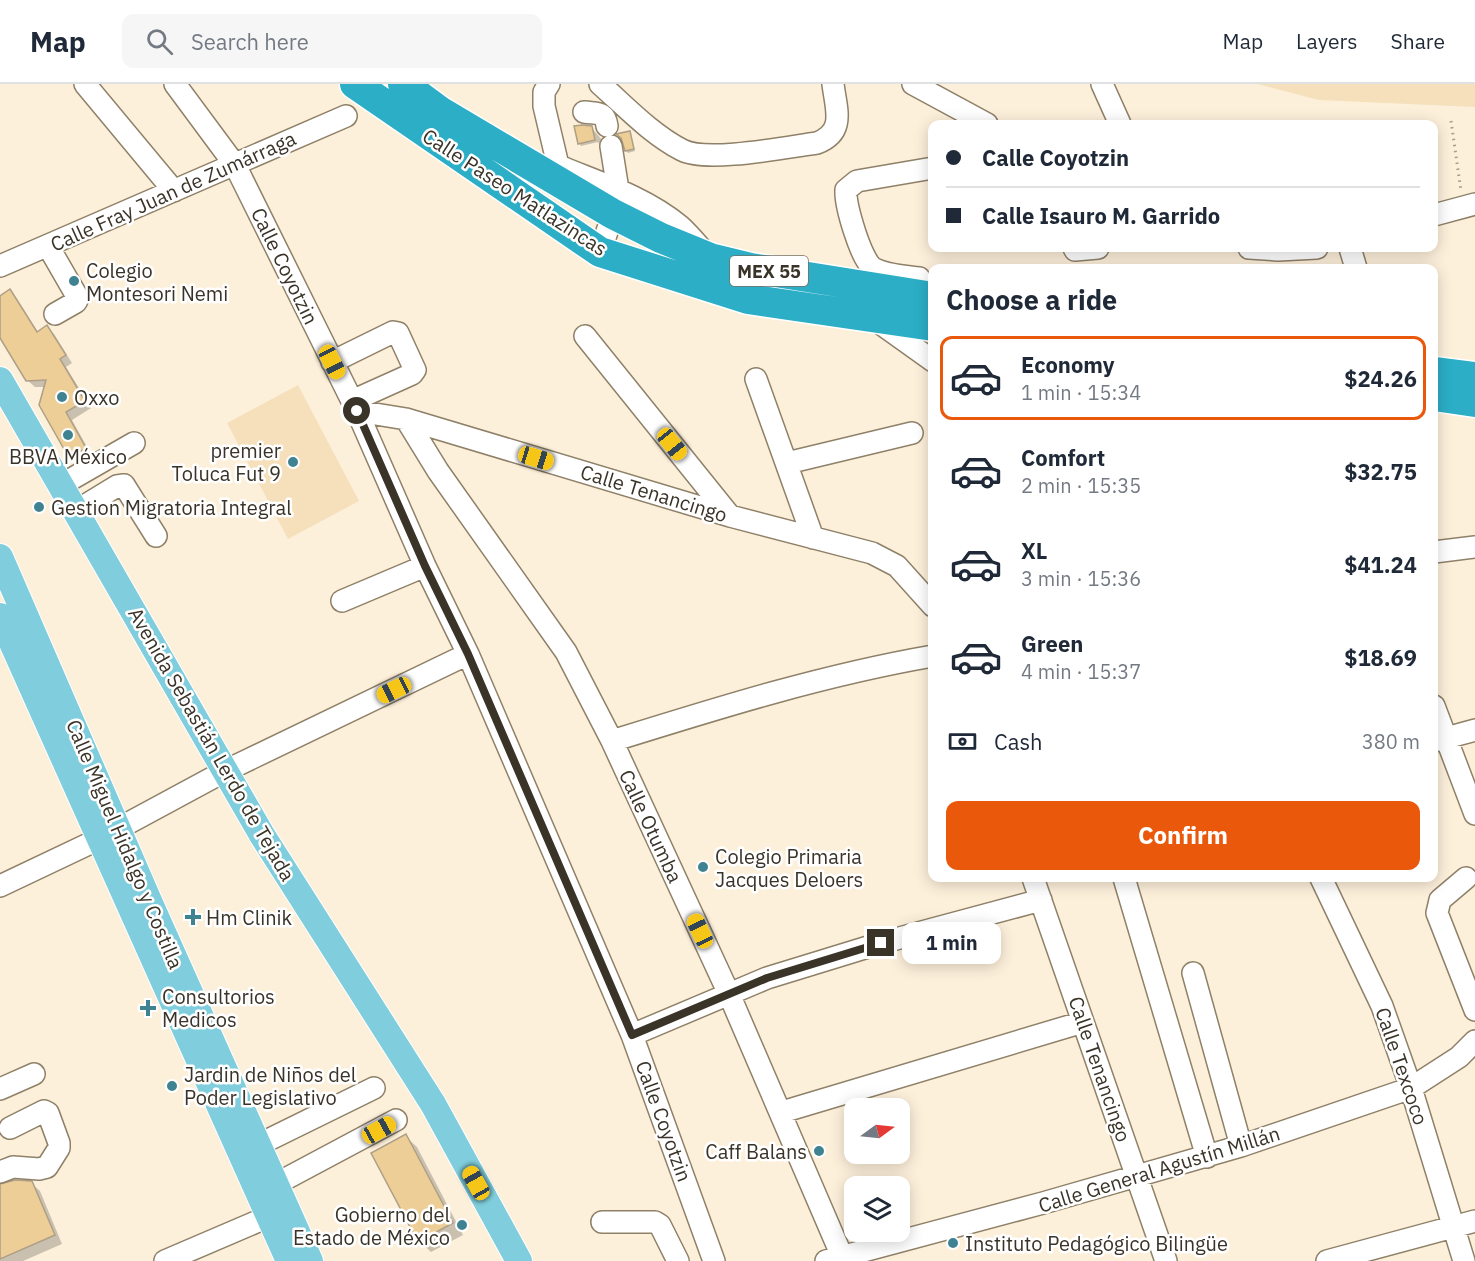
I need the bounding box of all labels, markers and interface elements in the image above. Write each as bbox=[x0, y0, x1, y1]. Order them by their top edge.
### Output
search box bbox=[122, 14, 542, 68]
text: Map bbox=[30, 23, 86, 60]
icon: search bbox=[143, 25, 176, 58]
text: Search here bbox=[191, 27, 309, 56]
text: Map bbox=[1223, 27, 1263, 55]
text: Layers bbox=[1296, 27, 1358, 55]
text: Share bbox=[1391, 27, 1445, 55]
street label: Calle Paseo Matlazincas bbox=[417, 122, 613, 262]
street label: Calle Fray Juan de Zumárraga bbox=[46, 124, 300, 257]
text: Calle Coyotzin bbox=[982, 143, 1129, 172]
text: Calle Isauro M. Garrido bbox=[982, 201, 1220, 230]
street label: Calle Coyotzin bbox=[245, 203, 325, 329]
road number: MEX 55 bbox=[730, 256, 808, 286]
place label: Colegio Montesori Nemi bbox=[86, 257, 228, 307]
marker: Colegio Montesori Nemi bbox=[67, 274, 81, 288]
text: Choose a ride bbox=[946, 282, 1117, 317]
car bbox=[316, 342, 348, 382]
text: Economy bbox=[1021, 350, 1115, 379]
icon: car bbox=[949, 351, 1003, 405]
text: $24.26 bbox=[1344, 364, 1417, 393]
text: 1 min · 15:34 bbox=[1021, 379, 1141, 406]
place label: Oxxo bbox=[74, 384, 119, 411]
marker: Oxxo bbox=[55, 390, 69, 404]
route start bbox=[343, 397, 370, 424]
car bbox=[654, 424, 690, 464]
marker: BBVA México bbox=[61, 428, 75, 442]
place label: premier Toluca Fut 9 bbox=[172, 437, 281, 487]
place label: BBVA México bbox=[9, 443, 127, 470]
text: Comfort bbox=[1021, 443, 1105, 472]
car bbox=[516, 444, 556, 472]
icon: car bbox=[949, 444, 1003, 498]
marker: premier Toluca Fut 9 bbox=[286, 455, 300, 469]
text: $32.75 bbox=[1344, 457, 1417, 486]
street label: Calle Tenancingo bbox=[577, 458, 731, 528]
text: 2 min · 15:35 bbox=[1021, 472, 1141, 499]
place label: Gestion Migratoria Integral bbox=[51, 494, 292, 521]
marker: Gestion Migratoria Integral bbox=[32, 500, 46, 514]
text: XL bbox=[1021, 536, 1047, 565]
icon: car bbox=[949, 537, 1003, 591]
text: $41.24 bbox=[1344, 550, 1417, 579]
text: 3 min · 15:36 bbox=[1021, 565, 1141, 592]
street label: Avenida Sebastián Lerdo de Tejada bbox=[122, 602, 302, 886]
text: Green bbox=[1021, 629, 1083, 658]
icon: car bbox=[949, 630, 1003, 684]
text: $18.69 bbox=[1344, 643, 1417, 672]
text: 4 min · 15:37 bbox=[1021, 658, 1141, 685]
car bbox=[374, 674, 414, 706]
street label: Calle Miguel Hidalgo y Costilla bbox=[60, 715, 190, 973]
icon: cash bbox=[946, 725, 979, 758]
text: Cash bbox=[994, 727, 1043, 756]
text: 380 m bbox=[1362, 728, 1420, 755]
street label: Calle Otumba bbox=[613, 765, 689, 887]
button: Confirm bbox=[946, 801, 1420, 870]
place label: Colegio Primaria Jacques Deloers bbox=[715, 843, 863, 893]
marker: Colegio Primaria Jacques Deloers bbox=[696, 860, 710, 874]
place label: Hm Clinik bbox=[206, 904, 293, 931]
marker: Hm Clinik bbox=[184, 908, 202, 926]
car bbox=[684, 911, 716, 951]
callout: 1 min bbox=[902, 922, 1001, 964]
route end bbox=[867, 929, 894, 956]
text: 1 min bbox=[925, 929, 978, 956]
place label: Consultorios Medicos bbox=[162, 983, 275, 1033]
street label: Calle Tenancingo bbox=[1062, 993, 1138, 1145]
marker: Consultorios Medicos bbox=[139, 999, 157, 1017]
street label: Calle Texcoco bbox=[1369, 1004, 1435, 1128]
street label: Calle Coyotzin bbox=[630, 1057, 698, 1185]
place label: Jardin de Niños del Poder Legislativo bbox=[184, 1061, 356, 1111]
marker: Jardin de Niños del Poder Legislativo bbox=[165, 1079, 179, 1093]
north arrow bbox=[844, 1098, 910, 1164]
map controls bbox=[844, 1098, 910, 1242]
car bbox=[359, 1113, 399, 1147]
street label: Calle General Agustín Millán bbox=[1035, 1119, 1283, 1219]
place label: Caff Balans bbox=[705, 1138, 807, 1165]
marker: Caff Balans bbox=[812, 1144, 826, 1158]
car bbox=[459, 1163, 493, 1203]
button: layers bbox=[844, 1176, 910, 1242]
place label: Gobierno del Estado de México bbox=[293, 1201, 450, 1251]
marker: Gobierno del Estado de México bbox=[455, 1218, 469, 1232]
place label: Instituto Pedagógico Bilingüe bbox=[965, 1230, 1228, 1257]
marker: Instituto Pedagógico Bilingüe bbox=[946, 1236, 960, 1250]

